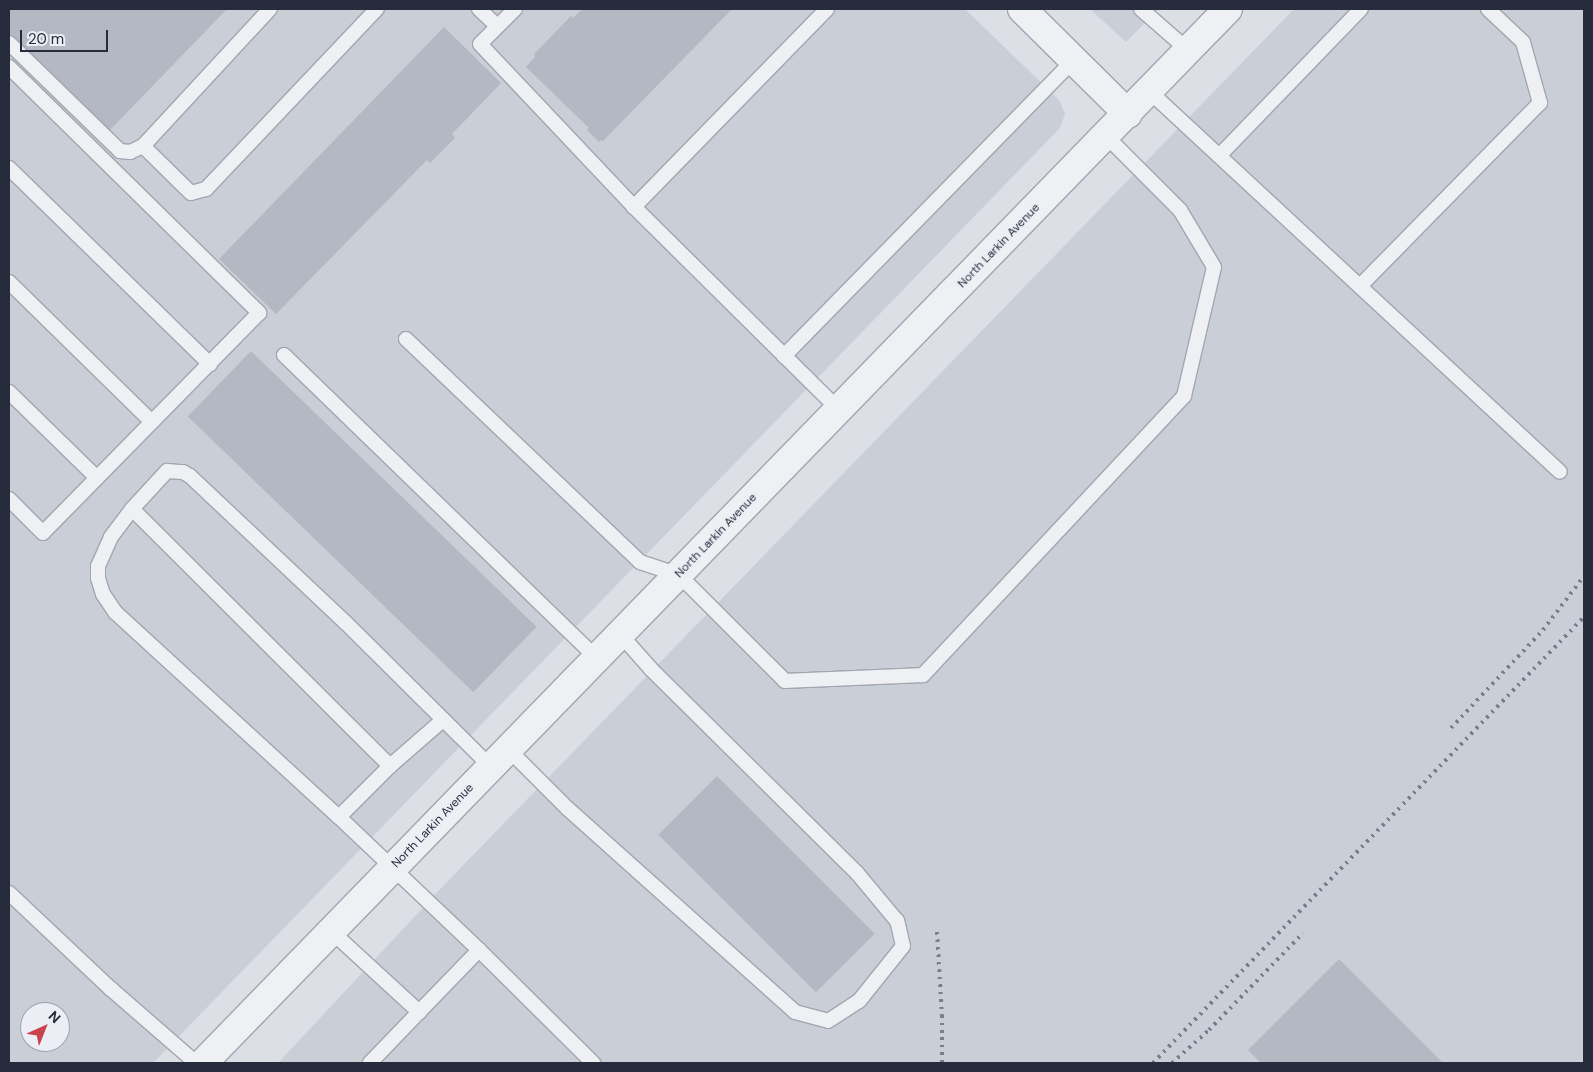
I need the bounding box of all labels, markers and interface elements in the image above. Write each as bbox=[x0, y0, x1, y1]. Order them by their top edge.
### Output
scale bar bbox=[22, 20, 110, 52]
text: 20 m bbox=[28, 29, 64, 49]
street label: North Larkin Avenue bbox=[955, 201, 1043, 291]
street label: North Larkin Avenue bbox=[672, 491, 760, 581]
street label: North Larkin Avenue bbox=[389, 781, 477, 871]
north arrow bbox=[20, 1002, 70, 1052]
text: N bbox=[45, 1007, 65, 1027]

